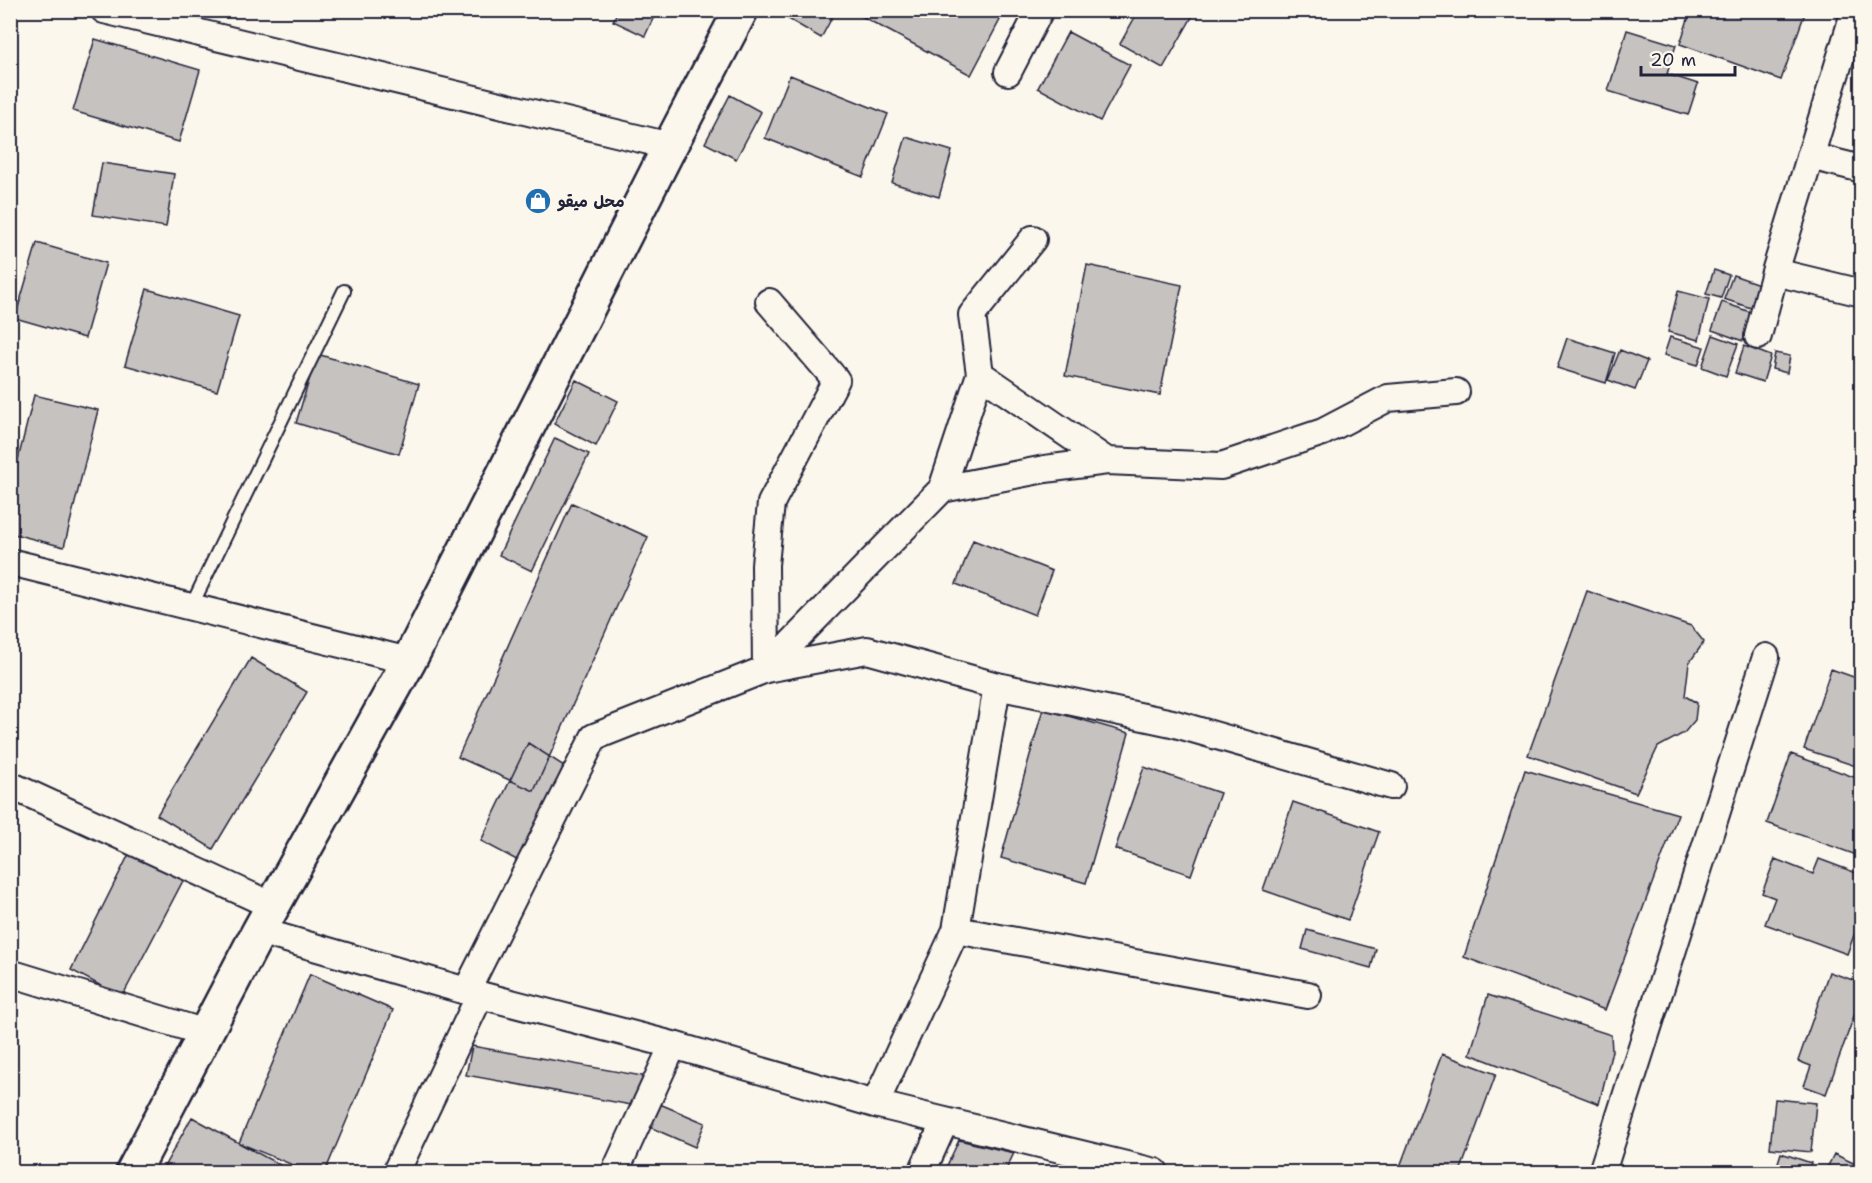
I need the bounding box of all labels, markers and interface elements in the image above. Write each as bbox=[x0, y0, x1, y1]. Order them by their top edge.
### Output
scale bar bbox=[1641, 39, 1736, 77]
text: 20 m bbox=[1650, 48, 1696, 72]
shop icon: محل ميقو bbox=[523, 186, 553, 216]
place label: محل ميقو bbox=[557, 191, 625, 212]

